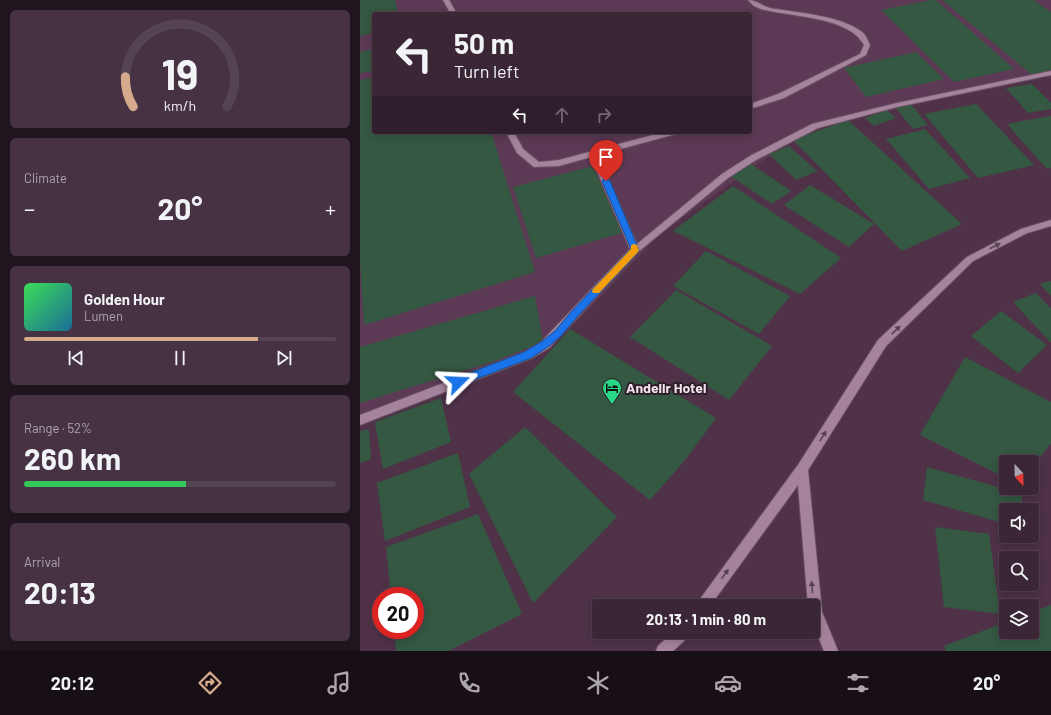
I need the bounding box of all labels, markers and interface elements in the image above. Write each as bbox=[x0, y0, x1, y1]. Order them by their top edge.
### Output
text: 50 m bbox=[454, 26, 514, 60]
icon: left bbox=[388, 28, 440, 80]
text: 19 bbox=[162, 48, 198, 98]
text: Turn left bbox=[454, 60, 520, 82]
text: km/h bbox=[164, 97, 196, 114]
icon: left bbox=[509, 104, 531, 126]
icon: ahead bbox=[551, 104, 573, 126]
icon: right bbox=[593, 104, 615, 126]
pin bbox=[589, 140, 623, 181]
icon: arrive bbox=[595, 146, 617, 168]
text: Climate bbox=[24, 170, 67, 186]
text: 20° bbox=[157, 190, 203, 226]
text: − bbox=[24, 195, 35, 221]
text: + bbox=[325, 195, 336, 221]
one-way arrow bbox=[989, 243, 1000, 249]
text: Golden Hour bbox=[84, 290, 165, 308]
text: Lumen bbox=[84, 308, 123, 324]
one-way arrow bbox=[891, 325, 901, 334]
icon: previous bbox=[65, 347, 87, 369]
icon: pause bbox=[169, 347, 191, 369]
icon: next bbox=[273, 347, 295, 369]
position arrow bbox=[437, 361, 479, 403]
hotel icon: Andelir Hotel bbox=[601, 377, 623, 405]
place label: Andelir Hotel bbox=[626, 379, 706, 396]
text: Range · 52% bbox=[24, 420, 92, 436]
one-way arrow bbox=[819, 431, 827, 441]
text: 260 km bbox=[24, 440, 121, 476]
north arrow bbox=[999, 455, 1039, 495]
map controls bbox=[999, 455, 1039, 639]
button: sound bbox=[999, 503, 1039, 543]
button: search bbox=[999, 551, 1039, 591]
text: Arrival bbox=[24, 554, 60, 570]
one-way arrow bbox=[721, 569, 729, 580]
text: 20:13 bbox=[24, 574, 96, 610]
one-way arrow bbox=[809, 581, 816, 593]
speed limit sign: 20 bbox=[372, 587, 424, 639]
button: layers bbox=[999, 599, 1039, 639]
text: 20:13 · 1 min · 80 m bbox=[646, 610, 766, 628]
icon: directions bbox=[196, 669, 224, 697]
icon: music bbox=[325, 669, 353, 697]
icon: phone bbox=[455, 669, 483, 697]
icon: climate bbox=[584, 669, 612, 697]
icon: car bbox=[714, 669, 742, 697]
icon: filters bbox=[844, 669, 872, 697]
text: 20:12 bbox=[51, 672, 94, 694]
text: 20° bbox=[973, 672, 1000, 694]

